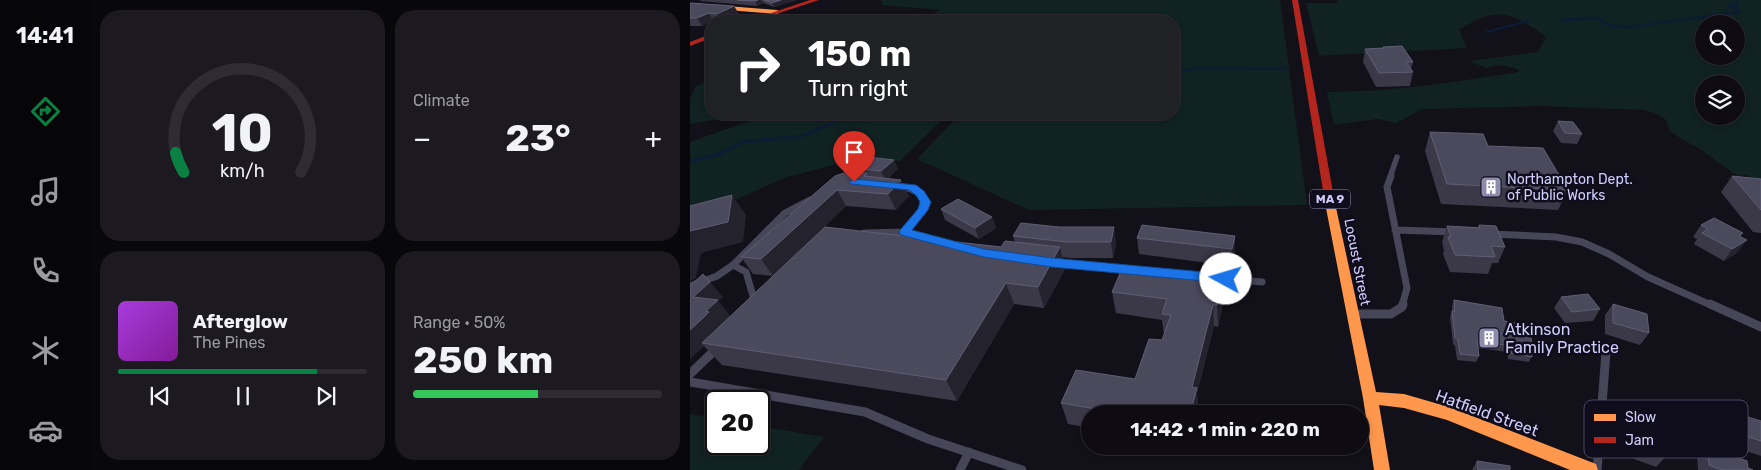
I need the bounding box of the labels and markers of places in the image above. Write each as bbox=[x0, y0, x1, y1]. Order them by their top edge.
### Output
pin bbox=[833, 131, 875, 182]
place label: Northampton Dept. of Public Works bbox=[1507, 171, 1633, 204]
building icon: Northampton Dept. of Public Works bbox=[1479, 175, 1503, 199]
place label: Atkinson Family Practice bbox=[1505, 320, 1619, 357]
building icon: Atkinson Family Practice bbox=[1477, 326, 1501, 350]

